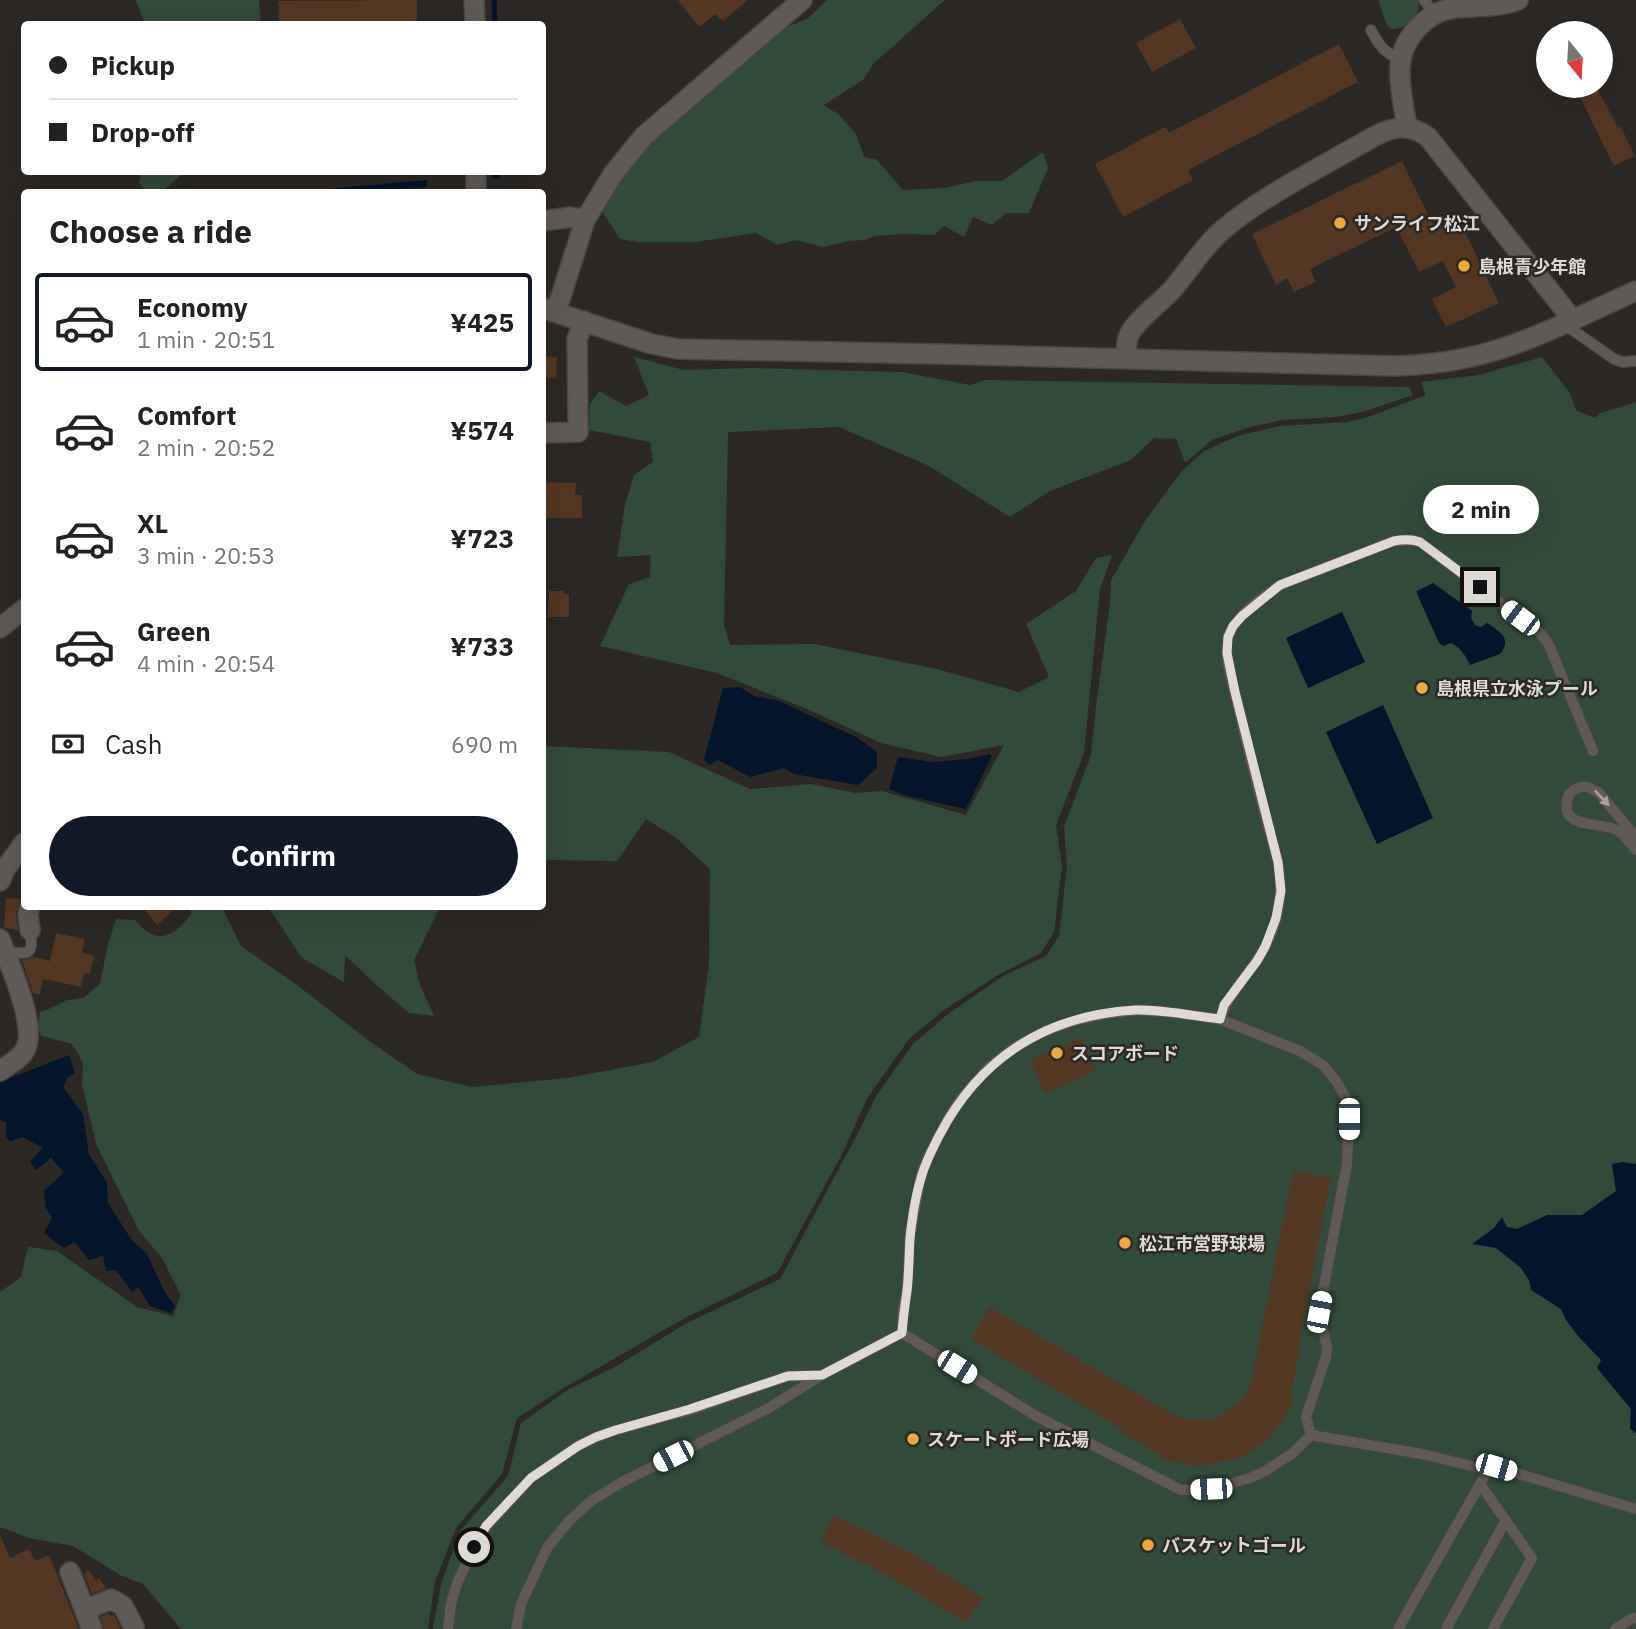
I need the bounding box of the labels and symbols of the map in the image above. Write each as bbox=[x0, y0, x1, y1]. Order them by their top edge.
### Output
north arrow bbox=[1536, 21, 1614, 98]
place label: サンライフ松江 bbox=[1354, 212, 1480, 235]
marker: サンライフ松江 bbox=[1332, 215, 1348, 231]
place label: 島根青少年館 bbox=[1478, 255, 1586, 278]
marker: 島根青少年館 bbox=[1456, 258, 1472, 274]
callout: 2 min bbox=[1422, 486, 1538, 534]
route end bbox=[1464, 571, 1496, 603]
car bbox=[1497, 597, 1544, 639]
place label: 島根県立水泳プール bbox=[1436, 677, 1598, 700]
marker: 島根県立水泳プール bbox=[1414, 680, 1430, 696]
one-way arrow bbox=[1594, 790, 1611, 807]
place label: スコアボード bbox=[1071, 1042, 1179, 1065]
marker: スコアボード bbox=[1049, 1045, 1065, 1061]
car bbox=[1339, 1098, 1360, 1140]
place label: 松江市営野球場 bbox=[1139, 1232, 1265, 1255]
marker: 松江市営野球場 bbox=[1117, 1235, 1133, 1251]
car bbox=[1305, 1289, 1334, 1335]
car bbox=[934, 1347, 981, 1387]
place label: スケートボード広場 bbox=[927, 1428, 1089, 1451]
marker: スケートボード広場 bbox=[905, 1431, 921, 1447]
car bbox=[650, 1437, 697, 1475]
car bbox=[1473, 1451, 1520, 1483]
car bbox=[1190, 1478, 1233, 1500]
route start bbox=[458, 1531, 490, 1563]
place label: バスケットゴール bbox=[1162, 1534, 1306, 1557]
marker: バスケットゴール bbox=[1140, 1537, 1156, 1553]

